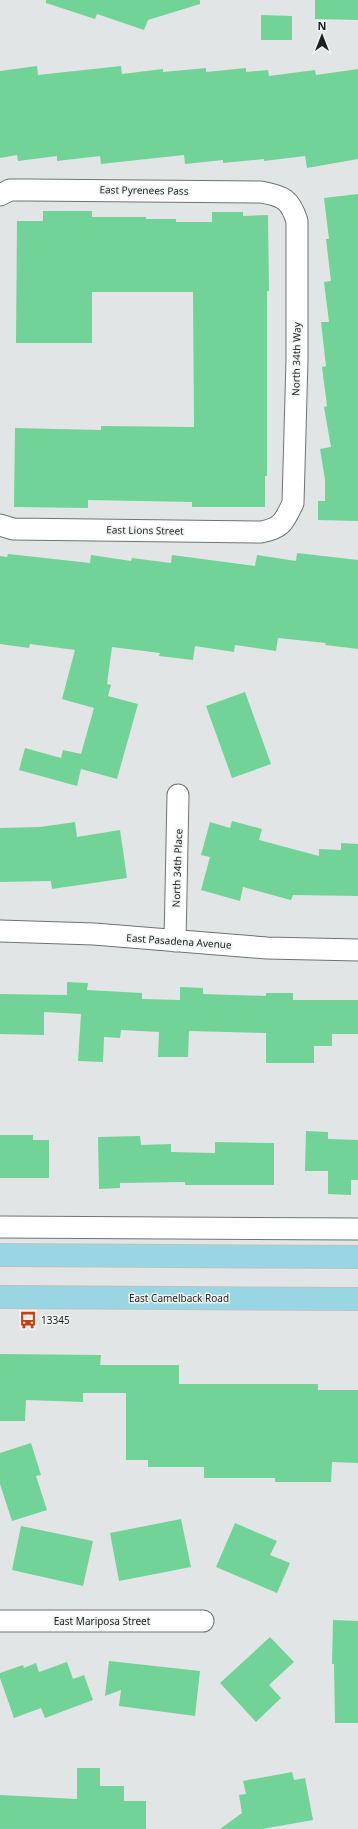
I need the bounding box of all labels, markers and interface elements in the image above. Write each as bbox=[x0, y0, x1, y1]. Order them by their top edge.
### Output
north arrow bbox=[302, 16, 342, 56]
text: N bbox=[318, 18, 326, 33]
street label: East Pyrenees Pass bbox=[99, 182, 189, 198]
street label: North 34th Way bbox=[288, 321, 304, 396]
street label: East Lions Street bbox=[106, 522, 184, 538]
street label: North 34th Place bbox=[169, 828, 185, 908]
street label: East Pasadena Avenue bbox=[126, 930, 232, 952]
street label: East Camelback Road bbox=[129, 1291, 229, 1305]
bus stop icon: 13345 bbox=[18, 1310, 38, 1330]
place label: 13345 bbox=[41, 1313, 70, 1327]
street label: East Mariposa Street bbox=[54, 1614, 151, 1628]

